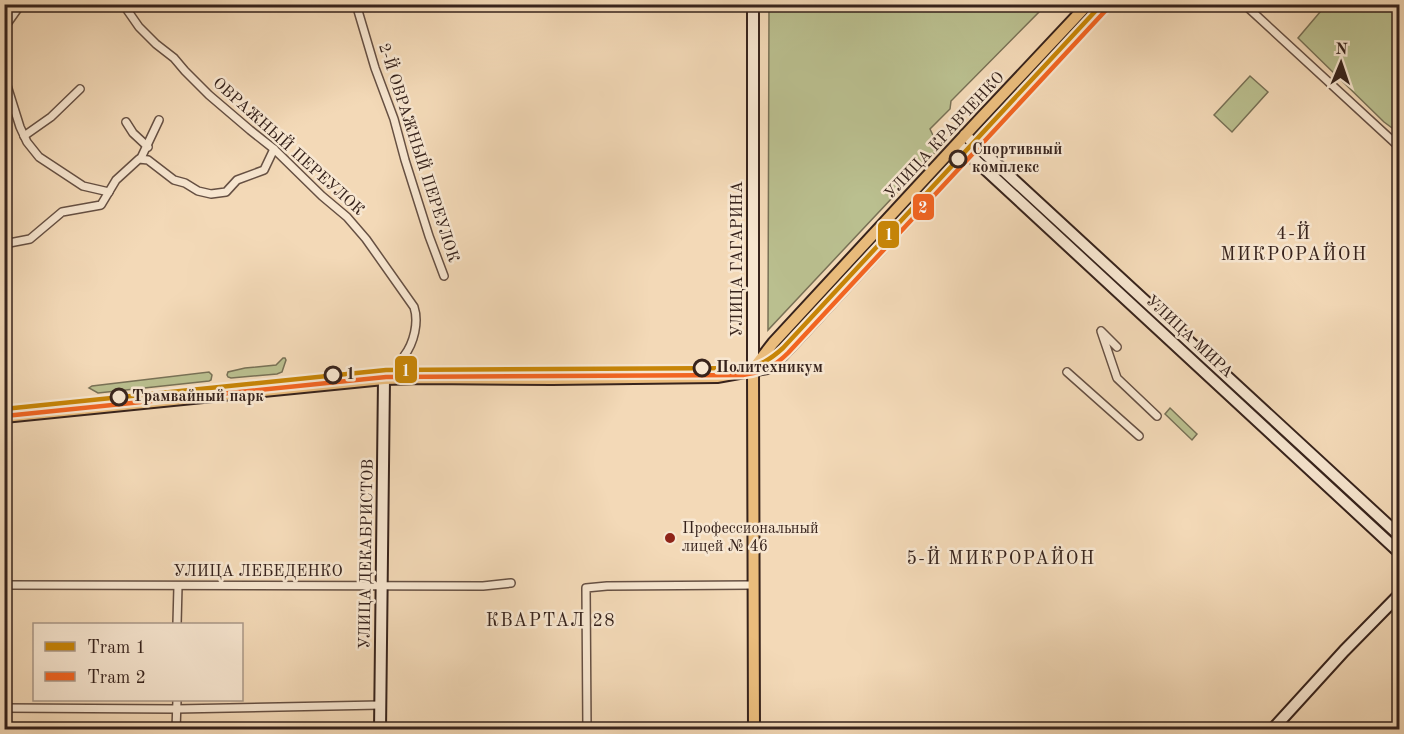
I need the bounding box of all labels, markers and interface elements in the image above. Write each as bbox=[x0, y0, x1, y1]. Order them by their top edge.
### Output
north arrow bbox=[1311, 33, 1371, 93]
street label: 2-Й ОВРАЖНЫЙ ПЕРЕУЛОК bbox=[375, 40, 465, 265]
text: N bbox=[1335, 42, 1349, 58]
street label: УЛИЦА КРАВЧЕНКО bbox=[882, 69, 1008, 203]
street label: ОВРАЖНЫЙ ПЕРЕУЛОК bbox=[209, 72, 370, 219]
place label: Спортивный комплекс bbox=[972, 142, 1062, 176]
marker: Спортивный комплекс bbox=[949, 150, 967, 168]
street label: УЛИЦА ГАГАРИНА bbox=[730, 181, 746, 337]
line badge: 2 bbox=[912, 193, 935, 221]
text: 2 bbox=[918, 201, 928, 217]
line badge: 1 bbox=[877, 220, 900, 249]
district label: 4-Й МИКРОРАЙОН bbox=[1220, 221, 1368, 264]
text: 1 bbox=[884, 228, 894, 244]
street label: УЛИЦА МИРА bbox=[1142, 293, 1236, 381]
line badge: 1 bbox=[394, 355, 418, 384]
marker: Политехникум bbox=[693, 359, 711, 377]
place label: Политехникум bbox=[716, 360, 823, 376]
text: 1 bbox=[401, 364, 411, 380]
marker: 1 bbox=[324, 366, 342, 384]
place label: 1 bbox=[346, 367, 355, 383]
marker: Трамвайный парк bbox=[110, 388, 128, 406]
place label: Трамвайный парк bbox=[132, 389, 264, 405]
street label: УЛИЦА ДЕКАБРИСТОВ bbox=[357, 459, 377, 649]
place label: Профессиональный лицей № 46 bbox=[682, 521, 819, 555]
marker: Профессиональный лицей № 46 bbox=[663, 531, 677, 545]
district label: 5-Й МИКРОРАЙОН bbox=[906, 546, 1096, 568]
street label: УЛИЦА ЛЕБЕДЕНКО bbox=[173, 564, 343, 580]
district label: КВАРТАЛ 28 bbox=[486, 612, 616, 630]
legend bbox=[33, 623, 243, 701]
text: Tram 1 bbox=[87, 639, 146, 657]
text: Tram 2 bbox=[87, 669, 146, 687]

